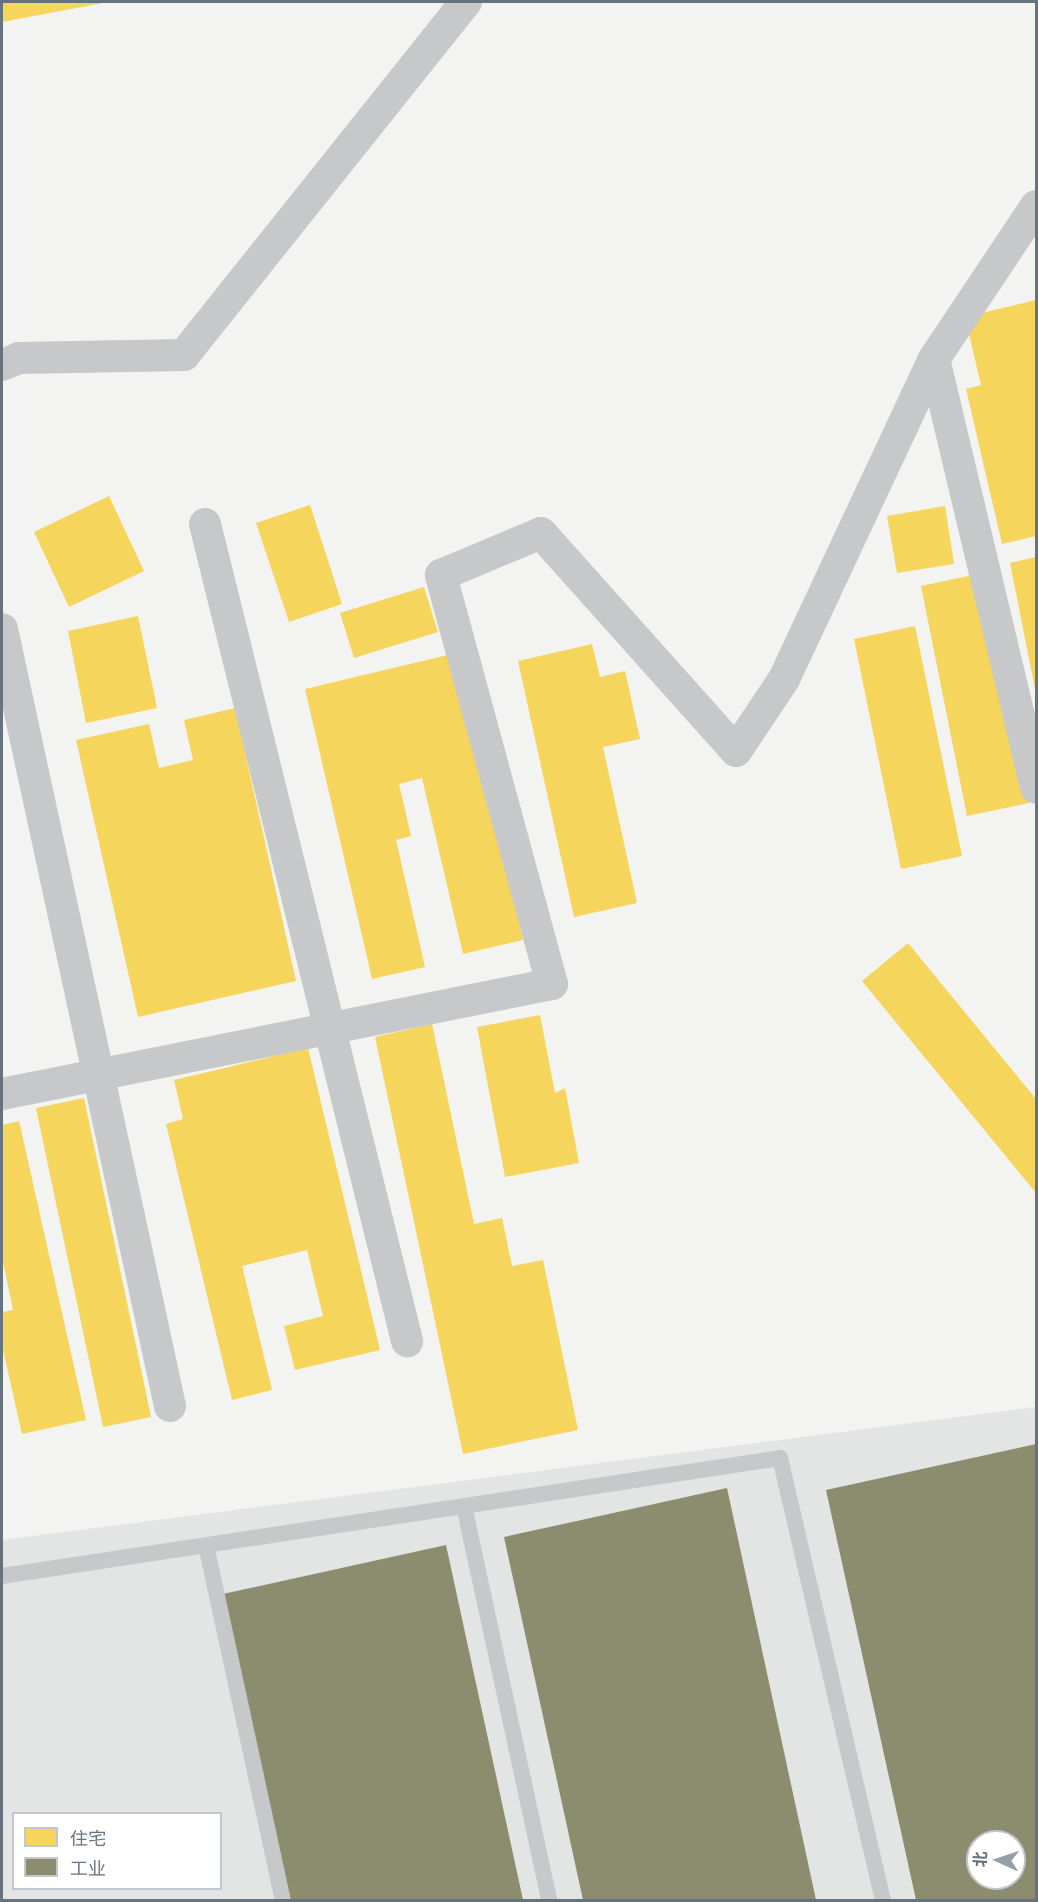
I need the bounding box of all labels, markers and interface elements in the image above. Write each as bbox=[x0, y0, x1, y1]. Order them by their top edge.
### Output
legend bbox=[12, 1812, 222, 1890]
text: 住宅 bbox=[70, 1827, 106, 1850]
north arrow bbox=[966, 1830, 1026, 1890]
text: 北 bbox=[970, 1851, 990, 1868]
text: 工业 bbox=[70, 1857, 106, 1880]

